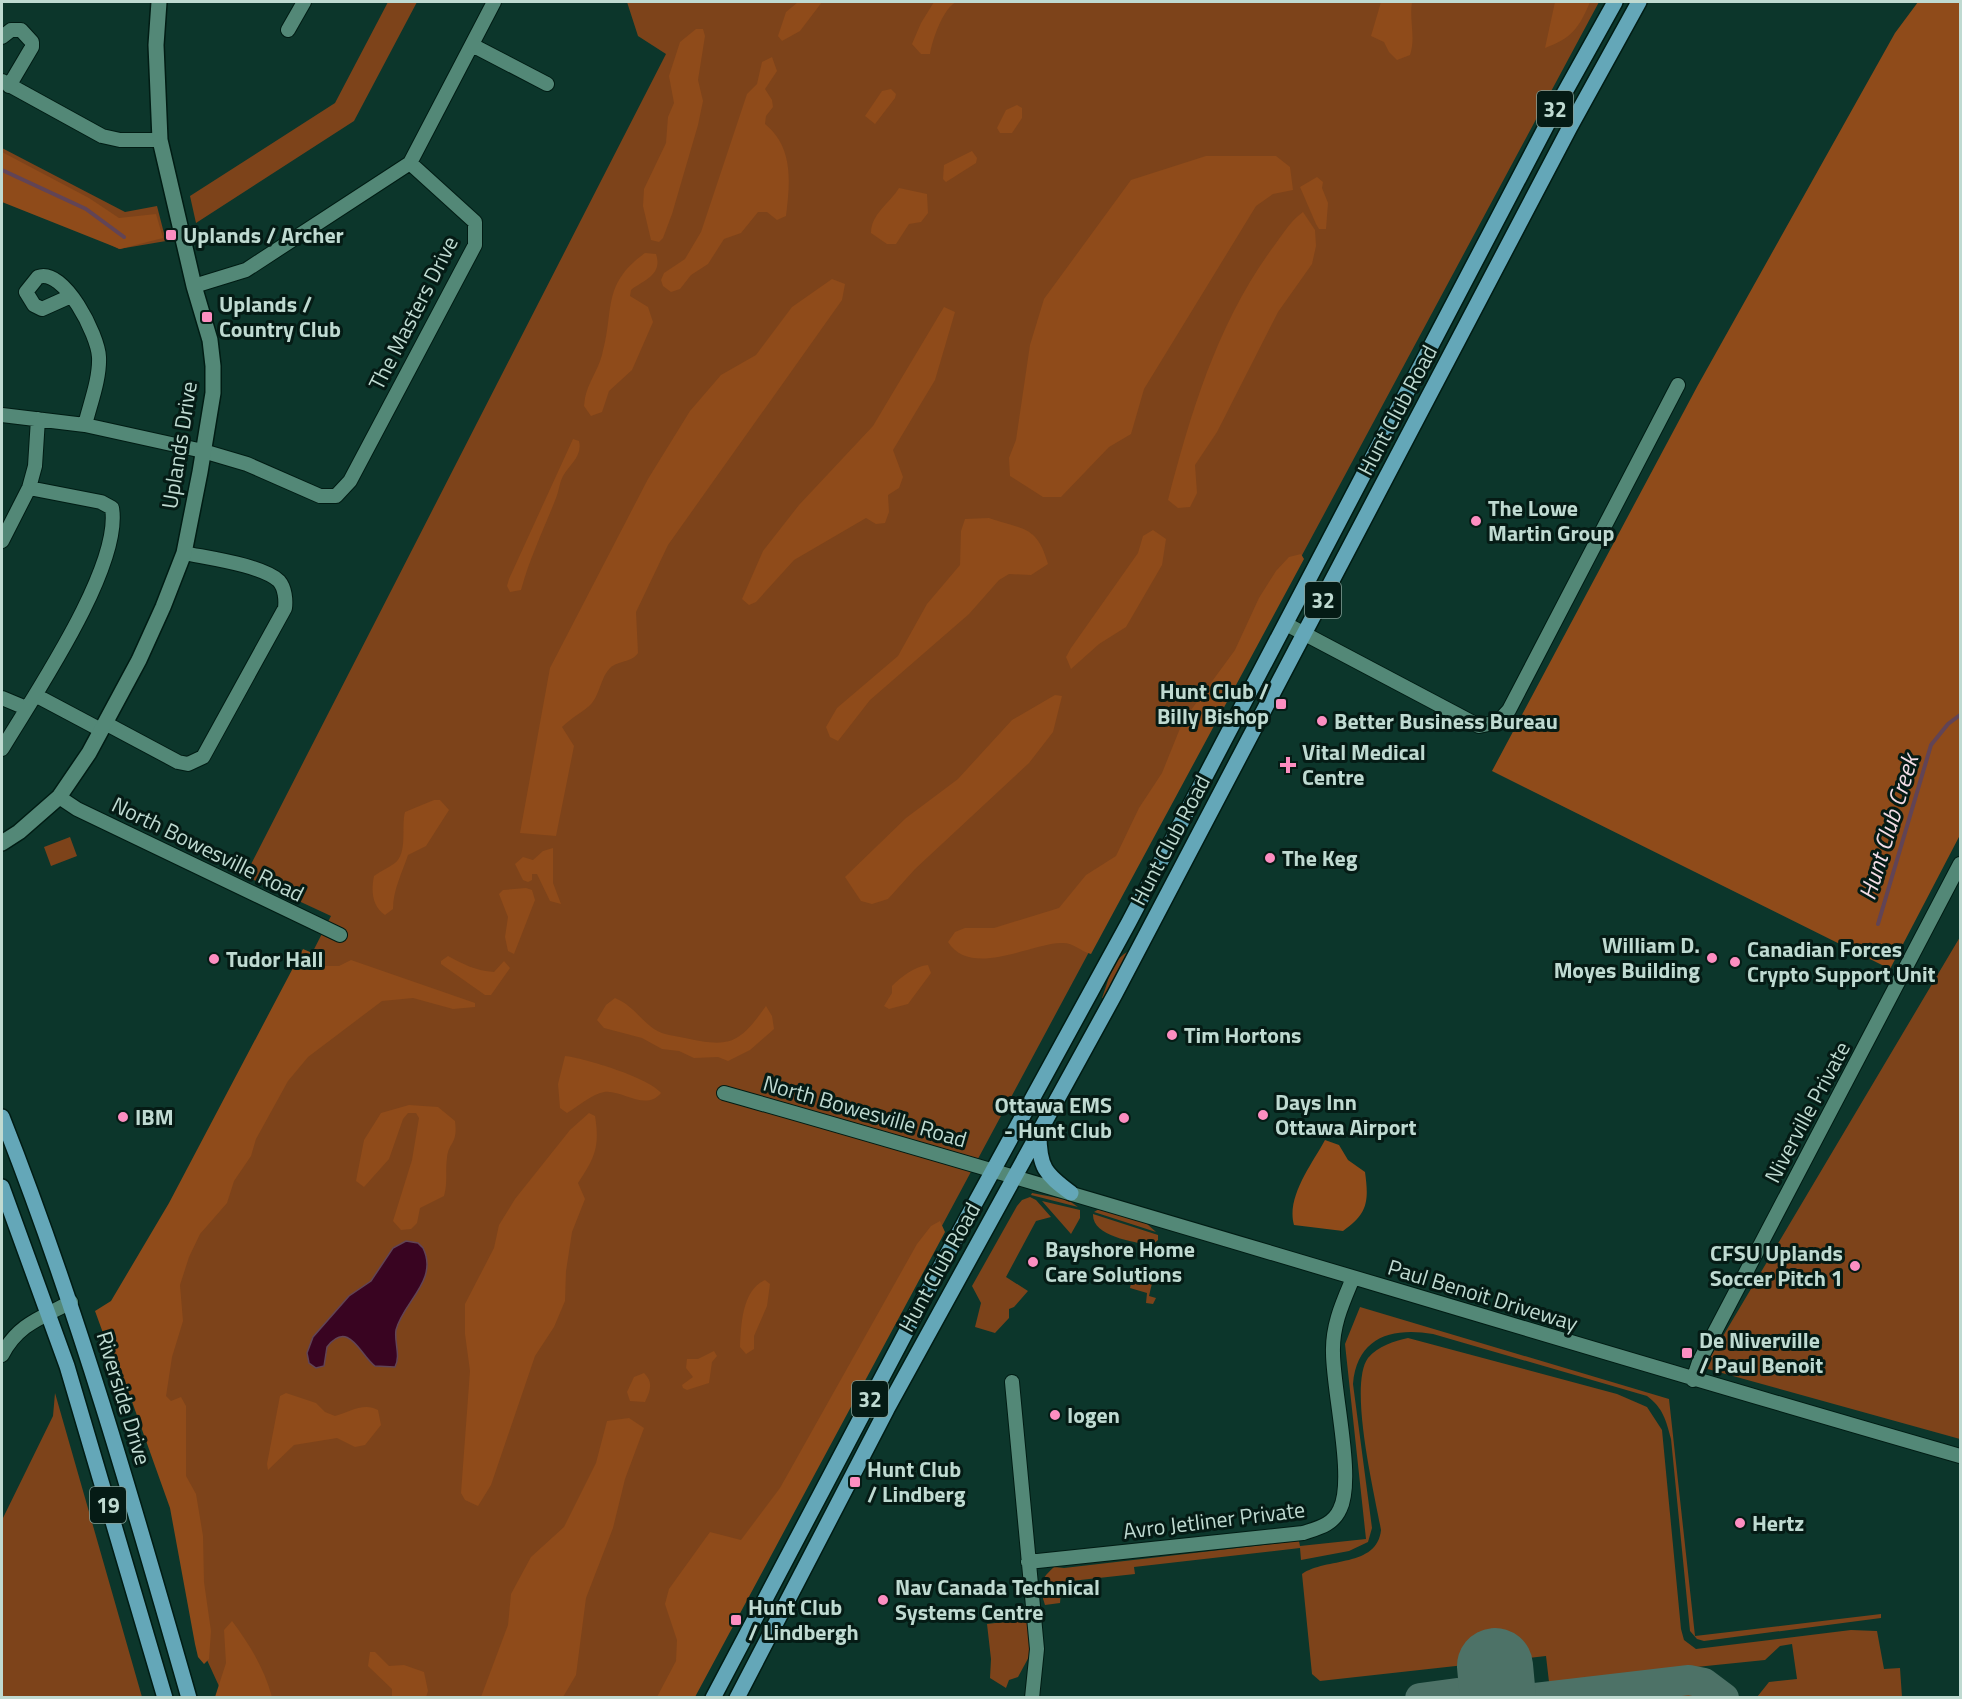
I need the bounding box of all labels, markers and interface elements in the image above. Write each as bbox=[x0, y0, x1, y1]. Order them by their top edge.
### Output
road number: 32 bbox=[1537, 91, 1573, 127]
place label: Uplands / Archer bbox=[183, 218, 344, 252]
marker: Uplands / Archer bbox=[164, 228, 178, 242]
street label: The Masters Drive bbox=[360, 230, 466, 396]
place label: Uplands / Country Club bbox=[219, 287, 341, 346]
marker: Uplands / Country Club bbox=[200, 310, 214, 324]
street label: Hunt Club Road bbox=[1348, 339, 1446, 481]
street label: Uplands Drive bbox=[152, 379, 206, 511]
place label: The Lowe Martin Group bbox=[1488, 491, 1614, 550]
marker: The Lowe Martin Group bbox=[1469, 514, 1483, 528]
road number: 32 bbox=[1305, 582, 1341, 618]
place label: Hunt Club / Billy Bishop bbox=[1157, 674, 1269, 733]
marker: Hunt Club / Billy Bishop bbox=[1274, 697, 1288, 711]
place label: Better Business Bureau bbox=[1334, 704, 1558, 738]
marker: Better Business Bureau bbox=[1315, 714, 1329, 728]
place label: Vital Medical Centre bbox=[1302, 735, 1426, 794]
water label: Hunt Club Creek bbox=[1849, 747, 1928, 904]
marker: Vital Medical Centre bbox=[1279, 756, 1297, 774]
street label: Hunt Club Road bbox=[1121, 769, 1219, 911]
street label: North Bowesville Road bbox=[106, 788, 310, 910]
place label: The Keg bbox=[1282, 841, 1358, 875]
marker: The Keg bbox=[1263, 851, 1277, 865]
place label: William D. Moyes Building bbox=[1554, 928, 1700, 987]
place label: Canadian Forces Crypto Support Unit bbox=[1747, 932, 1936, 991]
place label: Tudor Hall bbox=[226, 942, 323, 976]
marker: William D. Moyes Building bbox=[1705, 951, 1719, 965]
marker: Tudor Hall bbox=[207, 952, 221, 966]
marker: Canadian Forces Crypto Support Unit bbox=[1728, 955, 1742, 969]
place label: Tim Hortons bbox=[1184, 1018, 1301, 1052]
marker: Tim Hortons bbox=[1165, 1028, 1179, 1042]
street label: Niverville Private bbox=[1755, 1035, 1859, 1189]
street label: North Bowesville Road bbox=[759, 1066, 971, 1156]
place label: Days Inn Ottawa Airport bbox=[1275, 1085, 1417, 1144]
place label: Ottawa EMS - Hunt Club bbox=[994, 1088, 1112, 1147]
place label: IBM bbox=[135, 1100, 174, 1134]
marker: Days Inn Ottawa Airport bbox=[1256, 1108, 1270, 1122]
marker: IBM bbox=[116, 1110, 130, 1124]
marker: Ottawa EMS - Hunt Club bbox=[1117, 1111, 1131, 1125]
street label: Hunt Club Road bbox=[889, 1196, 989, 1338]
place label: Bayshore Home Care Solutions bbox=[1045, 1232, 1195, 1291]
place label: CFSU Uplands Soccer Pitch 1 bbox=[1710, 1236, 1843, 1295]
street label: Paul Benoit Driveway bbox=[1384, 1250, 1583, 1340]
marker: Bayshore Home Care Solutions bbox=[1026, 1255, 1040, 1269]
marker: CFSU Uplands Soccer Pitch 1 bbox=[1848, 1259, 1862, 1273]
place label: De Niverville / Paul Benoit bbox=[1699, 1323, 1823, 1382]
street label: Riverside Drive bbox=[88, 1327, 160, 1469]
marker: De Niverville / Paul Benoit bbox=[1680, 1346, 1694, 1360]
road number: 32 bbox=[852, 1381, 888, 1417]
place label: Iogen bbox=[1067, 1398, 1120, 1432]
marker: Iogen bbox=[1048, 1408, 1062, 1422]
place label: Hunt Club / Lindberg bbox=[867, 1452, 966, 1511]
marker: Hunt Club / Lindberg bbox=[848, 1475, 862, 1489]
road number: 19 bbox=[90, 1487, 126, 1523]
street label: Avro Jetliner Private bbox=[1121, 1492, 1307, 1548]
place label: Hertz bbox=[1752, 1506, 1804, 1540]
marker: Hertz bbox=[1733, 1516, 1747, 1530]
place label: Nav Canada Technical Systems Centre bbox=[895, 1570, 1100, 1629]
place label: Hunt Club / Lindbergh bbox=[748, 1590, 859, 1649]
marker: Nav Canada Technical Systems Centre bbox=[876, 1593, 890, 1607]
marker: Hunt Club / Lindbergh bbox=[729, 1613, 743, 1627]

